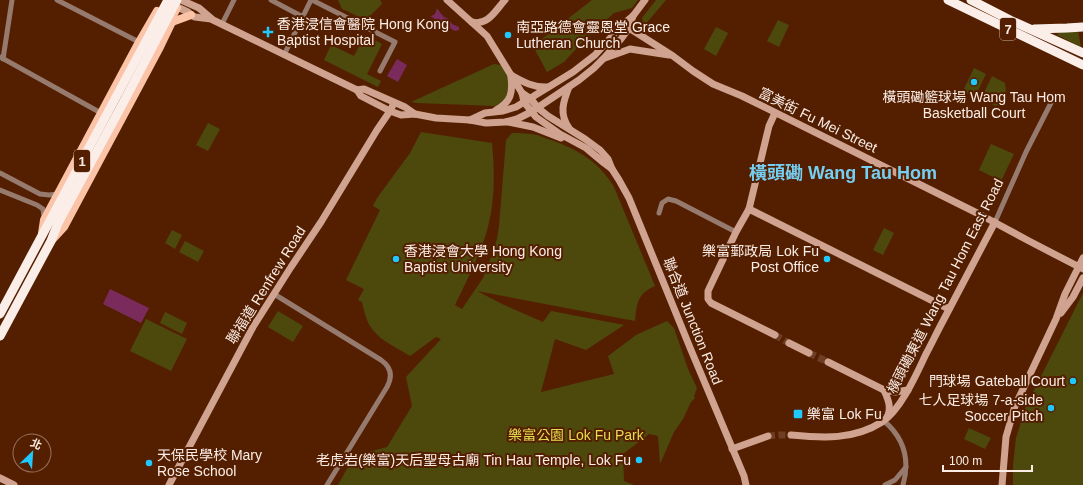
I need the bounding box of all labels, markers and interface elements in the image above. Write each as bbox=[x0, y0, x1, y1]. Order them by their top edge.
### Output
place label: 香港浸信會醫院 Hong Kong Baptist Hospital bbox=[277, 16, 449, 48]
road number: 7 bbox=[1000, 18, 1016, 40]
place label: 南亞路德會靈恩堂 Grace Lutheran Church bbox=[516, 19, 670, 51]
marker: 香港浸信會醫院 Hong Kong Baptist Hospital bbox=[262, 26, 274, 38]
marker: 南亞路德會靈恩堂 Grace Lutheran Church bbox=[503, 30, 513, 40]
marker: 橫頭磡籃球場 Wang Tau Hom Basketball Court bbox=[969, 77, 979, 87]
street label: 富美街 Fu Mei Street bbox=[756, 84, 880, 156]
place label: 橫頭磡籃球場 Wang Tau Hom Basketball Court bbox=[882, 89, 1066, 121]
road number: 1 bbox=[74, 150, 90, 172]
district label: 橫頭磡 Wang Tau Hom bbox=[749, 163, 937, 183]
street label: 橫頭磡東道 Wang Tau Hom East Road bbox=[884, 176, 1006, 396]
street label: 聯福道 Renfrew Road bbox=[223, 223, 309, 347]
place label: 香港浸會大學 Hong Kong Baptist University bbox=[404, 243, 562, 275]
place label: 樂富郵政局 Lok Fu Post Office bbox=[702, 243, 819, 275]
marker: 香港浸會大學 Hong Kong Baptist University bbox=[391, 254, 401, 264]
marker: 樂富郵政局 Lok Fu Post Office bbox=[822, 254, 832, 264]
street label: 聯合道 Junction Road bbox=[660, 255, 726, 387]
place label: 門球場 Gateball Court bbox=[929, 373, 1065, 389]
marker: 門球場 Gateball Court bbox=[1068, 376, 1078, 386]
place label: 七人足球場 7-a-side Soccer Pitch bbox=[919, 392, 1043, 424]
marker: 七人足球場 7-a-side Soccer Pitch bbox=[1046, 403, 1056, 413]
place label: 樂富 Lok Fu bbox=[807, 406, 882, 422]
marker: 樂富 Lok Fu bbox=[792, 408, 804, 420]
park label: 樂富公園 Lok Fu Park bbox=[508, 427, 645, 443]
north arrow bbox=[12, 433, 52, 473]
text: 北 bbox=[29, 436, 44, 452]
place label: 天保民學校 Mary Rose School bbox=[157, 447, 262, 479]
scale bar bbox=[943, 447, 1032, 473]
place label: 老虎岩(樂富)天后聖母古廟 Tin Hau Temple, Lok Fu bbox=[316, 452, 631, 468]
text: 100 m bbox=[949, 454, 982, 468]
marker: 老虎岩(樂富)天后聖母古廟 Tin Hau Temple, Lok Fu bbox=[634, 455, 644, 465]
marker: 天保民學校 Mary Rose School bbox=[144, 458, 154, 468]

